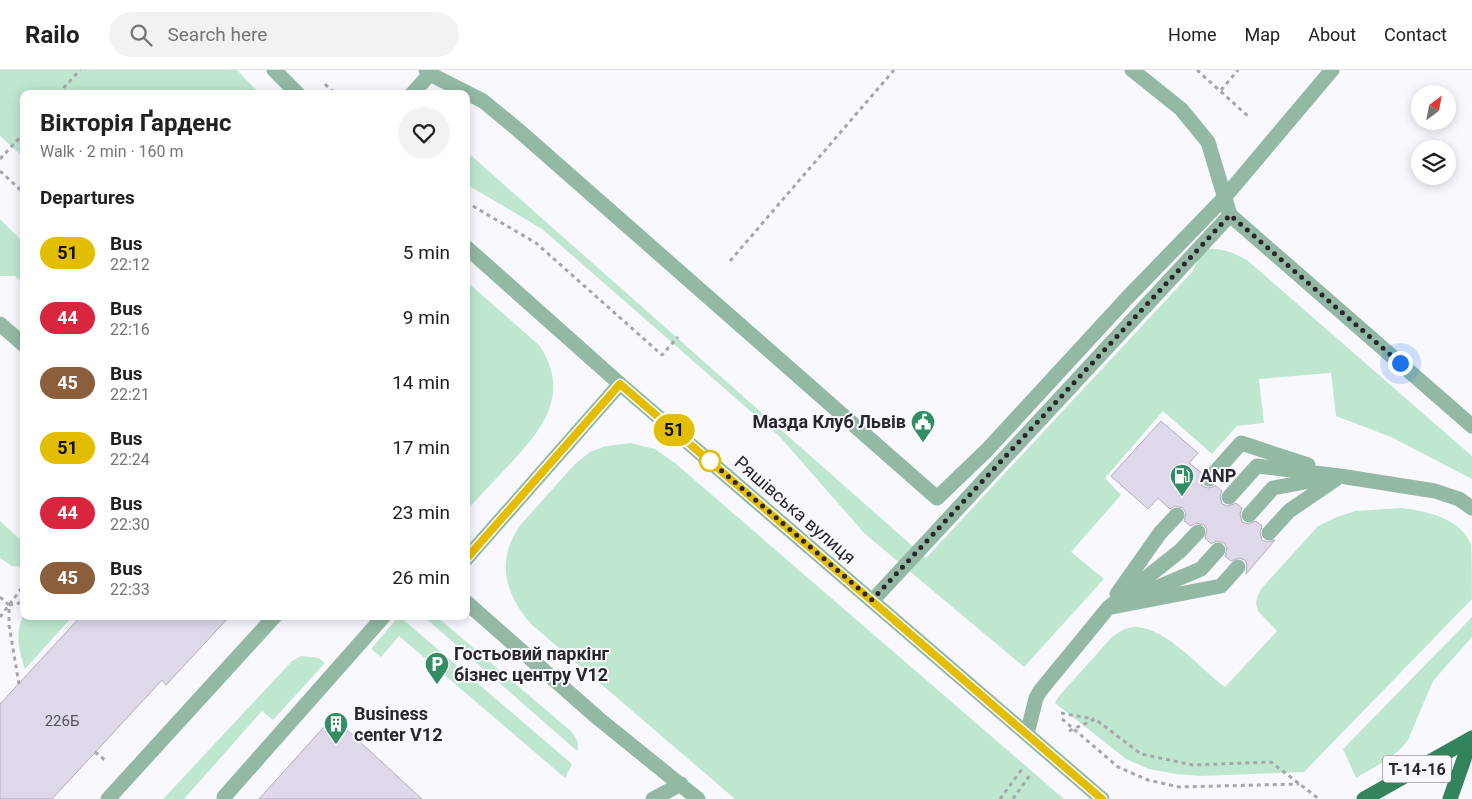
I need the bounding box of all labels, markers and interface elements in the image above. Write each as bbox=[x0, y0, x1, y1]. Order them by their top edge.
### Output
search box bbox=[109, 12, 459, 57]
text: Railo bbox=[25, 21, 79, 49]
icon: search bbox=[127, 21, 155, 49]
text: Search here bbox=[167, 23, 267, 46]
text: Home bbox=[1168, 24, 1217, 45]
text: Map bbox=[1245, 24, 1280, 45]
text: About bbox=[1308, 24, 1356, 45]
text: Contact bbox=[1384, 24, 1447, 45]
north arrow bbox=[1411, 85, 1456, 130]
map controls bbox=[1411, 85, 1456, 185]
button: heart bbox=[398, 107, 450, 159]
text: Вікторія Ґарденс bbox=[40, 109, 231, 137]
button: layers bbox=[1411, 140, 1456, 185]
text: Walk · 2 min · 160 m bbox=[40, 142, 184, 161]
text: Departures bbox=[40, 186, 135, 209]
text: Bus bbox=[110, 232, 143, 255]
text: 5 min bbox=[403, 241, 450, 264]
text: 51 bbox=[57, 242, 78, 263]
text: 22:12 bbox=[110, 255, 150, 274]
text: Bus bbox=[110, 297, 143, 320]
text: 9 min bbox=[403, 306, 450, 329]
text: 44 bbox=[57, 307, 78, 328]
text: 22:16 bbox=[110, 320, 150, 339]
your location bbox=[1388, 351, 1413, 376]
text: Bus bbox=[110, 362, 143, 385]
text: 14 min bbox=[392, 371, 450, 394]
text: 45 bbox=[57, 372, 78, 393]
text: 22:21 bbox=[110, 385, 150, 404]
public building icon: Мазда Клуб Львів bbox=[910, 409, 936, 443]
place label: Мазда Клуб Львів bbox=[752, 411, 906, 432]
line badge: 51 bbox=[652, 414, 696, 446]
text: 51 bbox=[664, 419, 684, 440]
text: Bus bbox=[110, 427, 143, 450]
text: 17 min bbox=[392, 436, 450, 459]
text: 51 bbox=[57, 437, 78, 458]
text: 22:24 bbox=[110, 450, 150, 469]
unlabelled marker bbox=[699, 450, 721, 472]
street label: Ряшівська вулиця bbox=[731, 451, 860, 568]
fuel station icon: ANP bbox=[1169, 463, 1195, 497]
place label: ANP bbox=[1200, 465, 1236, 486]
text: Bus bbox=[110, 492, 143, 515]
text: 23 min bbox=[392, 501, 450, 524]
text: 44 bbox=[57, 502, 78, 523]
text: 22:30 bbox=[110, 515, 150, 534]
text: Bus bbox=[110, 557, 143, 580]
text: 26 min bbox=[392, 566, 450, 589]
text: 45 bbox=[57, 567, 78, 588]
text: 22:33 bbox=[110, 580, 150, 599]
place label: Гостьовий паркінг бізнес центру V12 bbox=[454, 643, 610, 685]
parking icon: Гостьовий паркінг бізнес центру V12 bbox=[424, 651, 450, 685]
place label: Business center V12 bbox=[354, 703, 442, 745]
building icon: Business center V12 bbox=[323, 711, 349, 745]
house number: 226Б bbox=[45, 712, 79, 730]
road number: Т-14-16 bbox=[1383, 756, 1451, 782]

